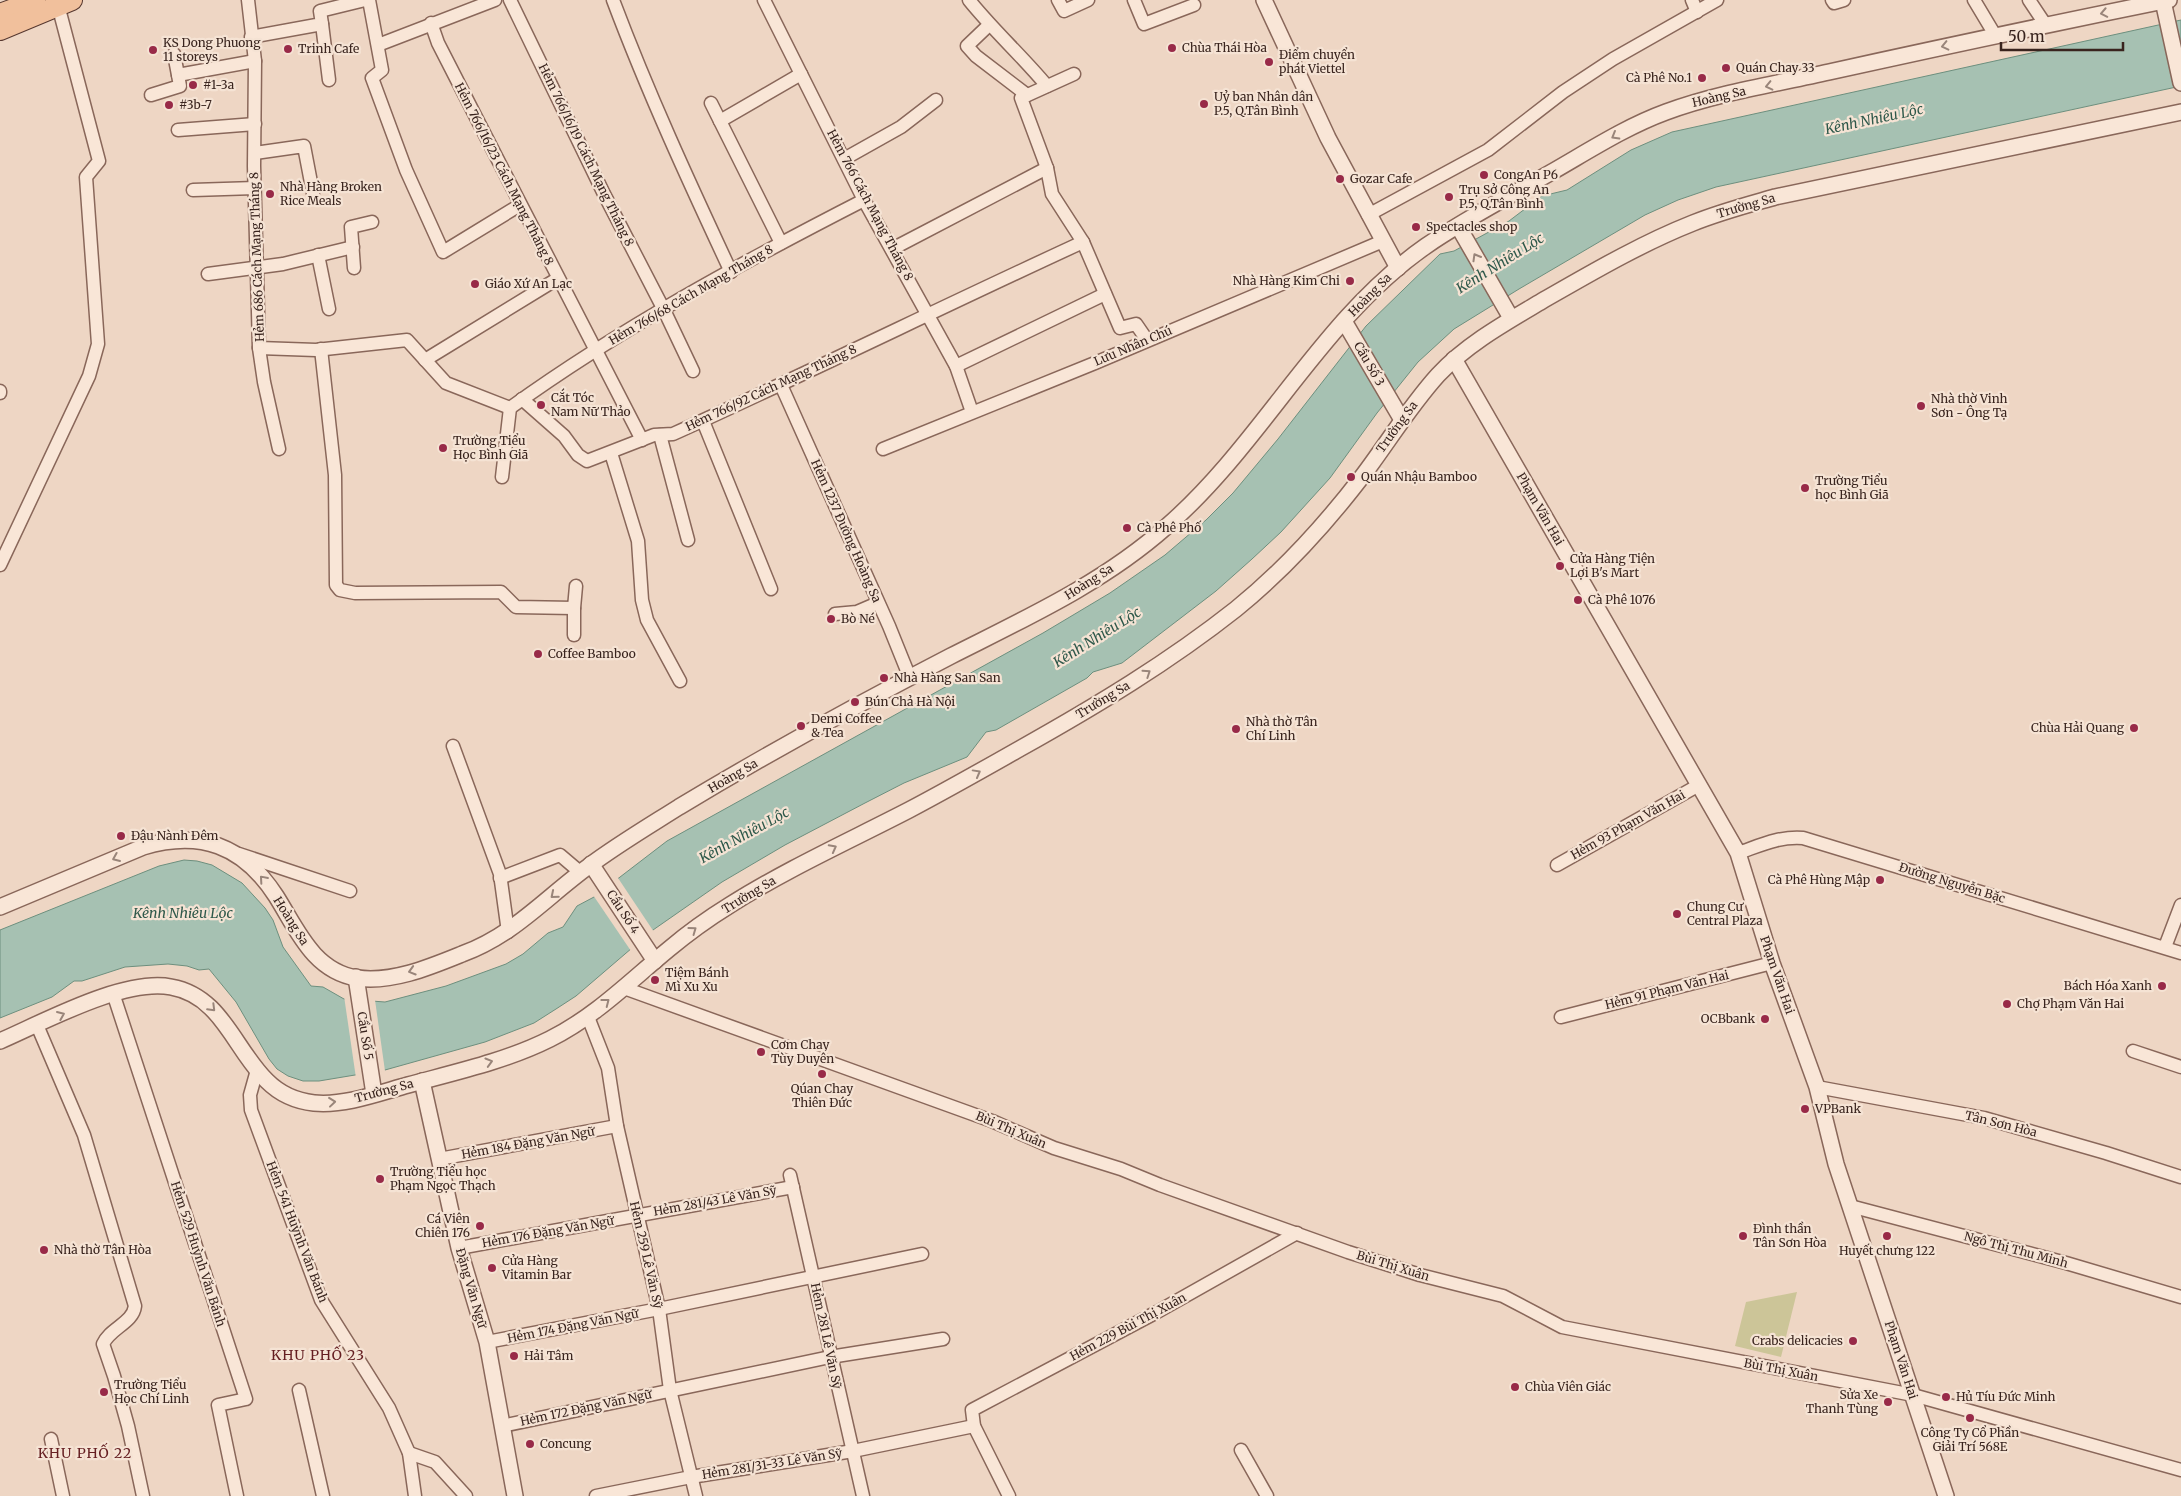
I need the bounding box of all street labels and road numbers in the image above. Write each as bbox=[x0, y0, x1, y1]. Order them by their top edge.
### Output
street label: Hẻm 766/16/19 Cách Mạng Tháng 8 bbox=[536, 61, 637, 249]
street label: Hẻm 766/16/23 Cách Mạng Tháng 8 bbox=[452, 80, 557, 268]
street label: Hoàng Sa bbox=[1691, 83, 1748, 110]
street label: Hẻm 766 Cách Mạng Tháng 8 bbox=[824, 127, 917, 283]
street label: Hẻm 686 Cách Mạng Tháng 8 bbox=[246, 172, 267, 342]
street label: Trường Sa bbox=[1715, 190, 1777, 221]
street label: Hẻm 766/68 Cách Mạng Tháng 8 bbox=[606, 241, 775, 348]
street label: Hoàng Sa bbox=[1345, 270, 1395, 319]
street label: Lưu Nhân Chú bbox=[1092, 322, 1174, 369]
street label: Cầu Số 3 bbox=[1351, 339, 1388, 389]
street label: Hẻm 766/92 Cách Mạng Tháng 8 bbox=[683, 341, 859, 434]
street label: Trường Sa bbox=[1373, 397, 1421, 455]
street label: Hẻm 1237 Đường Hoàng Sa bbox=[808, 457, 885, 605]
street label: Phạm Văn Hai bbox=[1514, 470, 1567, 548]
street label: Hoàng Sa bbox=[1062, 560, 1116, 602]
street label: Trường Sa bbox=[1073, 677, 1133, 721]
street label: Hoàng Sa bbox=[705, 755, 761, 796]
street label: Hẻm 93 Phạm Văn Hai bbox=[1568, 787, 1688, 862]
street label: Đường Nguyễn Bặc bbox=[1897, 859, 2007, 906]
street label: Trường Sa bbox=[719, 872, 779, 916]
street label: Cầu Số 4 bbox=[604, 887, 643, 937]
street label: Hoàng Sa bbox=[271, 894, 313, 948]
street label: Phạm Văn Hai bbox=[1757, 934, 1798, 1016]
street label: Hẻm 91 Phạm Văn Hai bbox=[1603, 967, 1730, 1012]
street label: Cầu Số 5 bbox=[354, 1011, 377, 1061]
street label: Trường Sa bbox=[353, 1075, 415, 1106]
street label: Tân Sơn Hòa bbox=[1964, 1107, 2039, 1140]
street label: Bùi Thị Xuân bbox=[974, 1108, 1049, 1151]
street label: Hẻm 184 Đặng Văn Ngữ bbox=[460, 1123, 597, 1162]
street label: Hẻm 541 Huỳnh Văn Bánh bbox=[264, 1159, 331, 1305]
street label: Hẻm 529 Huỳnh Văn Bánh bbox=[168, 1179, 229, 1328]
street label: Hẻm 281/43 Lê Văn Sỹ bbox=[652, 1182, 778, 1219]
street label: Hẻm 259 Lê Văn Sỹ bbox=[627, 1200, 666, 1310]
street label: Hẻm 176 Đặng Văn Ngữ bbox=[481, 1212, 616, 1251]
street label: Ngô Thị Thu Minh bbox=[1963, 1228, 2070, 1271]
street label: Đặng Văn Ngữ bbox=[453, 1246, 490, 1331]
street label: Bùi Thị Xuân bbox=[1355, 1247, 1431, 1284]
street label: Hẻm 281 Lê Văn Sỹ bbox=[808, 1281, 845, 1390]
street label: Hẻm 229 Bùi Thị Xuân bbox=[1067, 1289, 1189, 1364]
street label: Hẻm 174 Đặng Văn Ngữ bbox=[506, 1305, 641, 1346]
street label: Phạm Văn Hai bbox=[1882, 1319, 1921, 1401]
street label: Bùi Thị Xuân bbox=[1743, 1355, 1820, 1384]
street label: Hẻm 172 Đặng Văn Ngữ bbox=[519, 1386, 654, 1429]
street label: Hẻm 281/31-33 Lê Văn Sỹ bbox=[701, 1445, 843, 1482]

